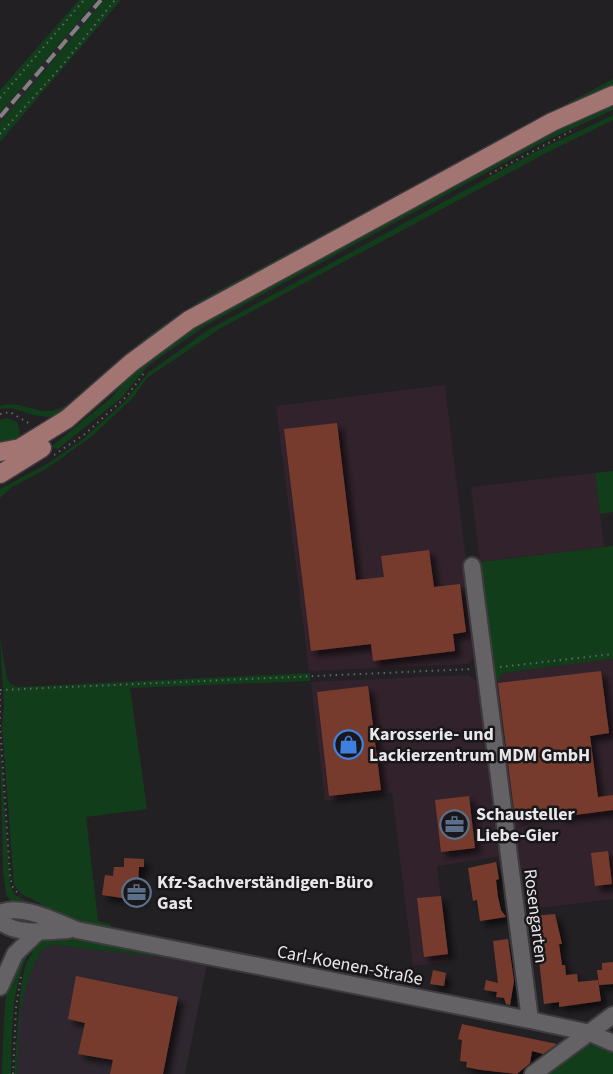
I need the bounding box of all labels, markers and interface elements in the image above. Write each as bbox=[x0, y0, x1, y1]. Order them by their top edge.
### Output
place label: Karosserie- und Lackierzentrum MDM GmbH bbox=[369, 722, 590, 768]
shop icon: Karosserie- und Lackierzentrum MDM GmbH bbox=[332, 728, 364, 760]
place label: Schausteller Liebe-Gier bbox=[476, 802, 576, 848]
office icon: Schausteller Liebe-Gier bbox=[439, 808, 471, 840]
street label: Rosengarten bbox=[517, 867, 554, 965]
place label: Kfz-Sachverständigen-Büro Gast bbox=[157, 870, 373, 916]
office icon: Kfz-Sachverständigen-Büro Gast bbox=[120, 876, 152, 908]
street label: Carl-Koenen-Straße bbox=[275, 939, 425, 992]

